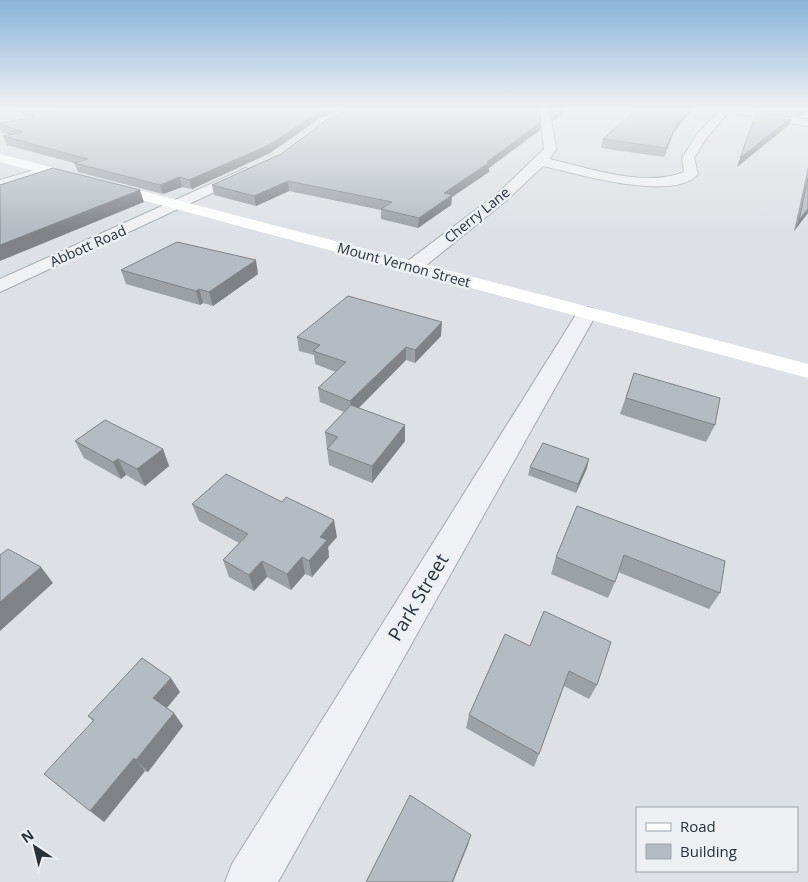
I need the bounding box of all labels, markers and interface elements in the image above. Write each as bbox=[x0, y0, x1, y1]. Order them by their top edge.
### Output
street label: Cherry Lane bbox=[440, 182, 513, 247]
street label: Abbott Road bbox=[47, 220, 129, 271]
street label: Mount Vernon Street bbox=[335, 238, 473, 291]
street label: Park Street bbox=[382, 548, 454, 646]
legend bbox=[636, 807, 798, 872]
text: Road bbox=[680, 816, 716, 836]
north arrow bbox=[10, 822, 60, 872]
text: N bbox=[17, 825, 37, 847]
text: Building bbox=[680, 841, 737, 861]

